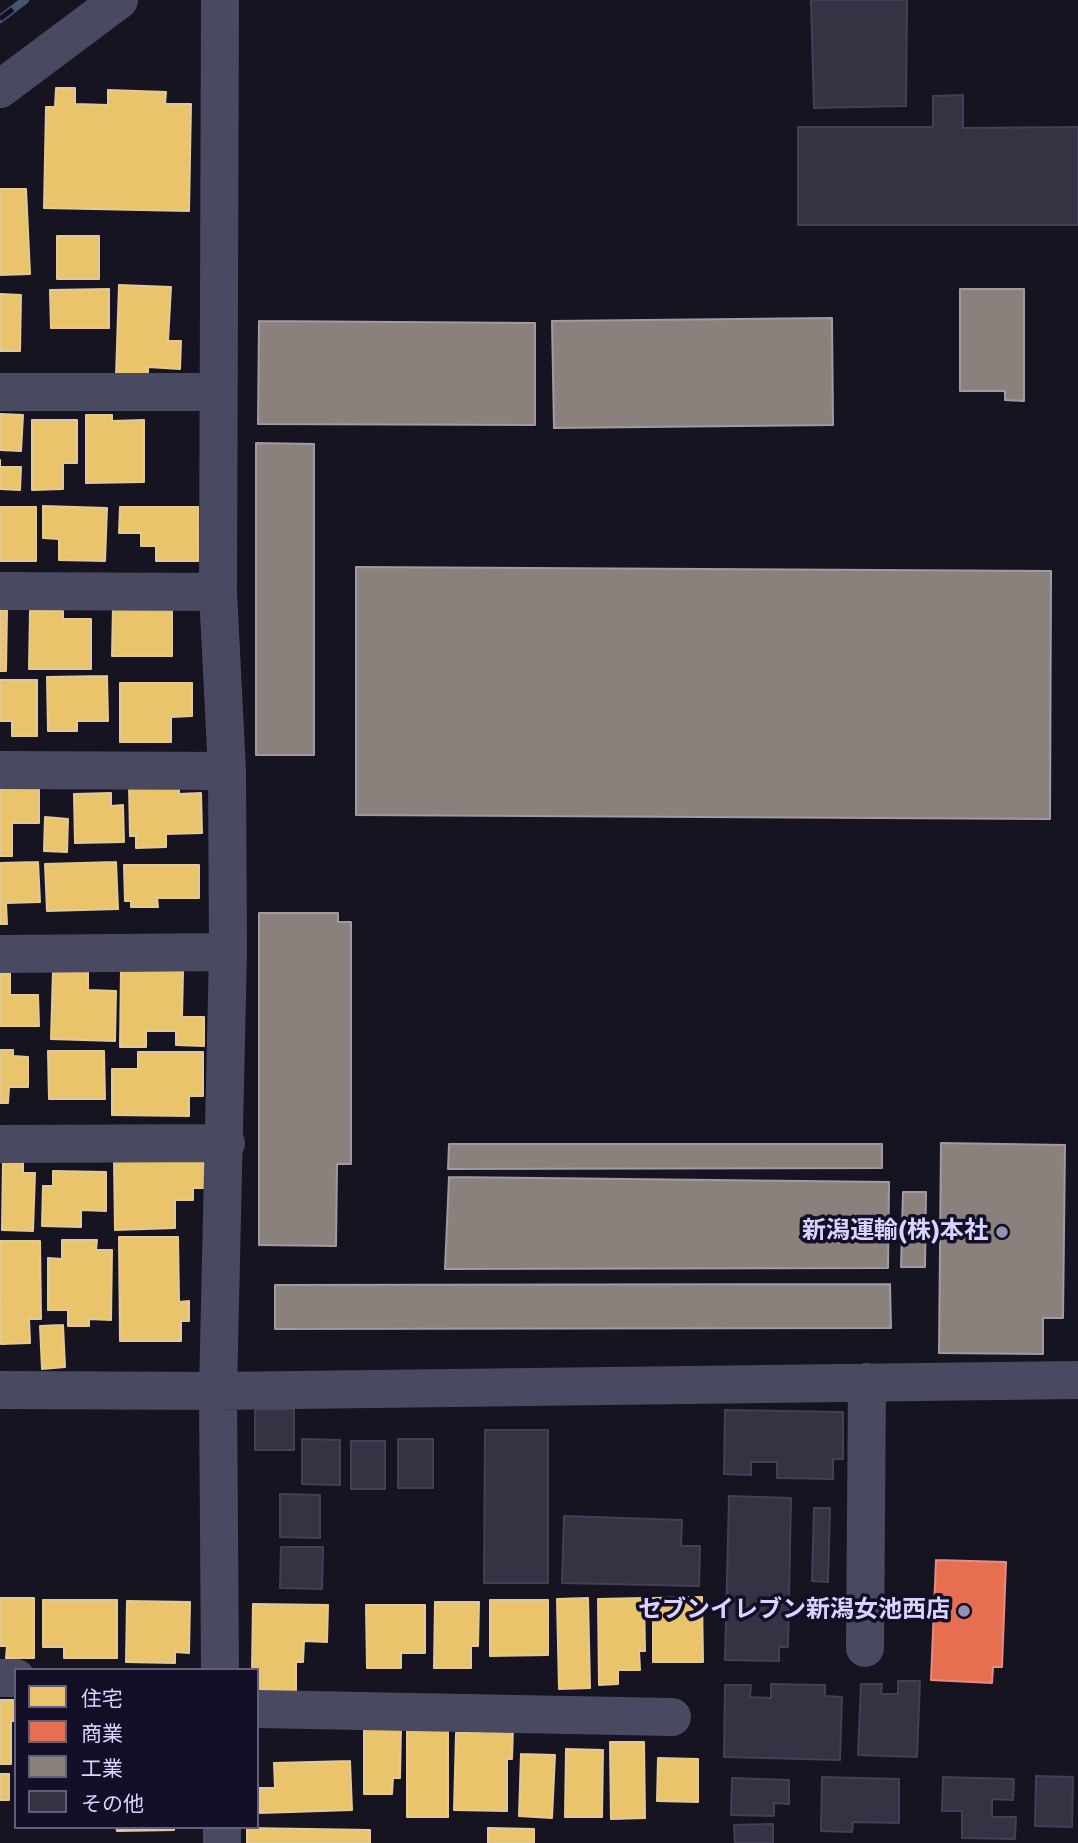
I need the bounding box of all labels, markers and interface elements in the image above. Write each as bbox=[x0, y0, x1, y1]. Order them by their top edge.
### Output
place label: 新潟運輸(株)本社 bbox=[802, 1218, 988, 1246]
marker: 新潟運輸(株)本社 bbox=[994, 1224, 1010, 1240]
place label: セブンイレブン新潟女池西店 bbox=[638, 1597, 950, 1625]
marker: セブンイレブン新潟女池西店 bbox=[956, 1603, 972, 1619]
legend bbox=[14, 1668, 259, 1829]
text: 住宅 bbox=[81, 1686, 123, 1712]
text: 商業 bbox=[81, 1721, 123, 1747]
text: 工業 bbox=[81, 1756, 123, 1782]
text: その他 bbox=[81, 1791, 144, 1817]

